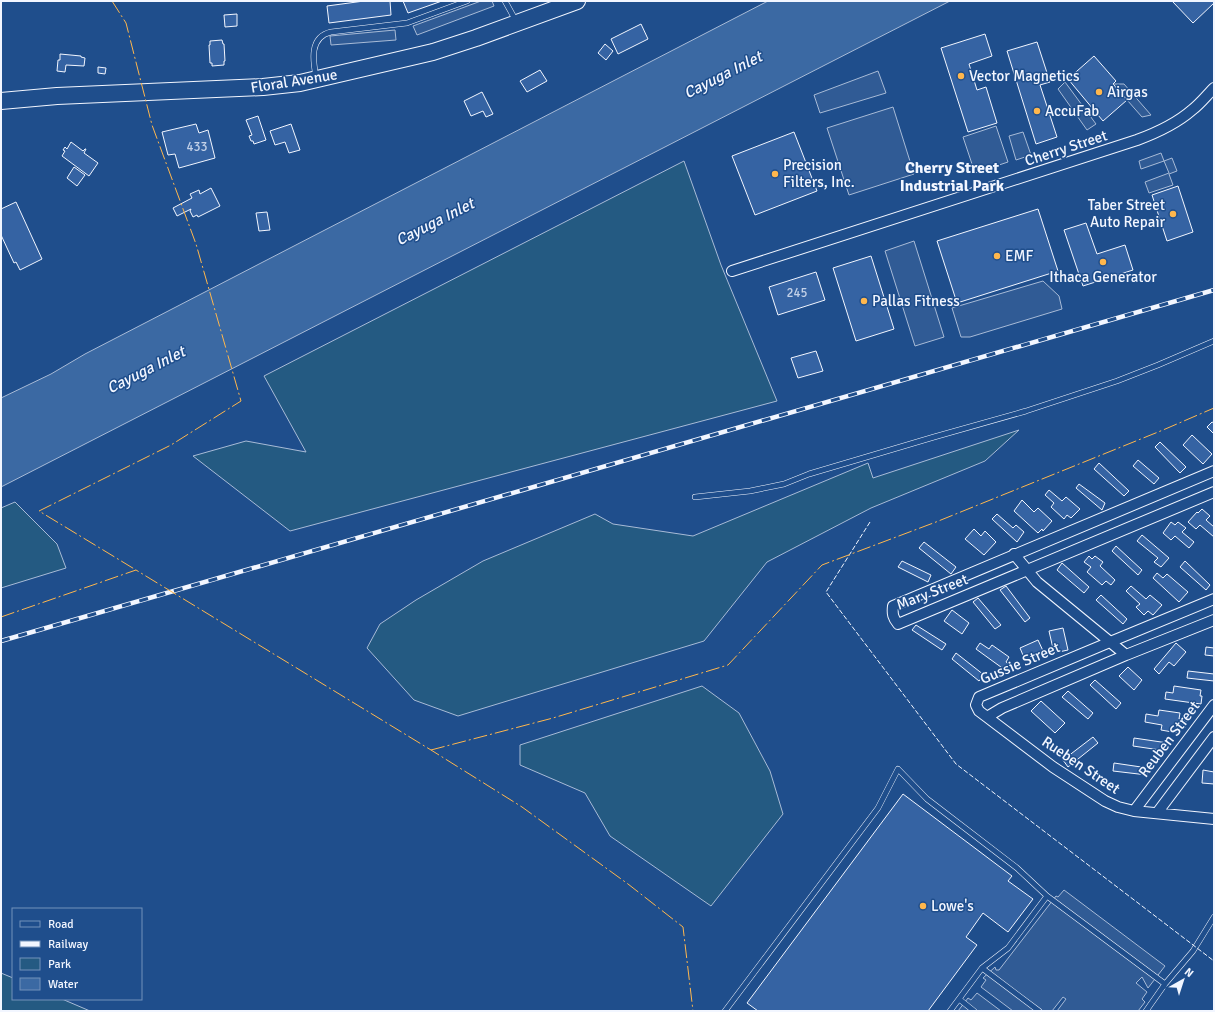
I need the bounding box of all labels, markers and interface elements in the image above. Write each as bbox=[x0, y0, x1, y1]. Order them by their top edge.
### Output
water label: Cayuga Inlet bbox=[680, 46, 768, 103]
street label: Floral Avenue bbox=[249, 65, 339, 97]
place label: Vector Magnetics bbox=[969, 67, 1080, 85]
marker: Vector Magnetics bbox=[956, 71, 966, 81]
place label: Airgas bbox=[1107, 83, 1148, 101]
marker: Airgas bbox=[1094, 87, 1104, 97]
place label: AccuFab bbox=[1045, 102, 1099, 120]
marker: AccuFab bbox=[1032, 106, 1042, 116]
street label: Cherry Street bbox=[1023, 126, 1109, 170]
house number: 433 bbox=[186, 139, 208, 155]
place label: Precision Filters, Inc. bbox=[783, 156, 855, 191]
district label: Cherry Street Industrial Park bbox=[900, 158, 1005, 196]
marker: Precision Filters, Inc. bbox=[770, 169, 780, 179]
water label: Cayuga Inlet bbox=[392, 193, 480, 250]
place label: Taber Street Auto Repair bbox=[1088, 196, 1165, 231]
marker: Taber Street Auto Repair bbox=[1168, 209, 1178, 219]
place label: EMF bbox=[1005, 247, 1034, 265]
marker: EMF bbox=[992, 251, 1002, 261]
marker: Ithaca Generator bbox=[1098, 257, 1108, 267]
place label: Ithaca Generator bbox=[1049, 268, 1157, 286]
house number: 245 bbox=[786, 285, 808, 301]
place label: Pallas Fitness bbox=[872, 292, 960, 310]
marker: Pallas Fitness bbox=[859, 296, 869, 306]
water label: Cayuga Inlet bbox=[103, 341, 191, 398]
street label: Mary Street bbox=[894, 570, 970, 614]
street label: Gussie Street bbox=[977, 638, 1063, 688]
street label: Reuben Street bbox=[1135, 697, 1203, 781]
street label: Rueben Street bbox=[1039, 732, 1123, 798]
place label: Lowe's bbox=[931, 897, 974, 915]
marker: Lowe's bbox=[918, 901, 928, 911]
legend bbox=[12, 908, 142, 1000]
text: Road bbox=[48, 917, 74, 932]
text: Railway bbox=[48, 937, 88, 952]
text: Park bbox=[48, 957, 71, 972]
north arrow bbox=[1163, 960, 1203, 1000]
text: N bbox=[1182, 965, 1196, 980]
text: Water bbox=[48, 977, 79, 992]

